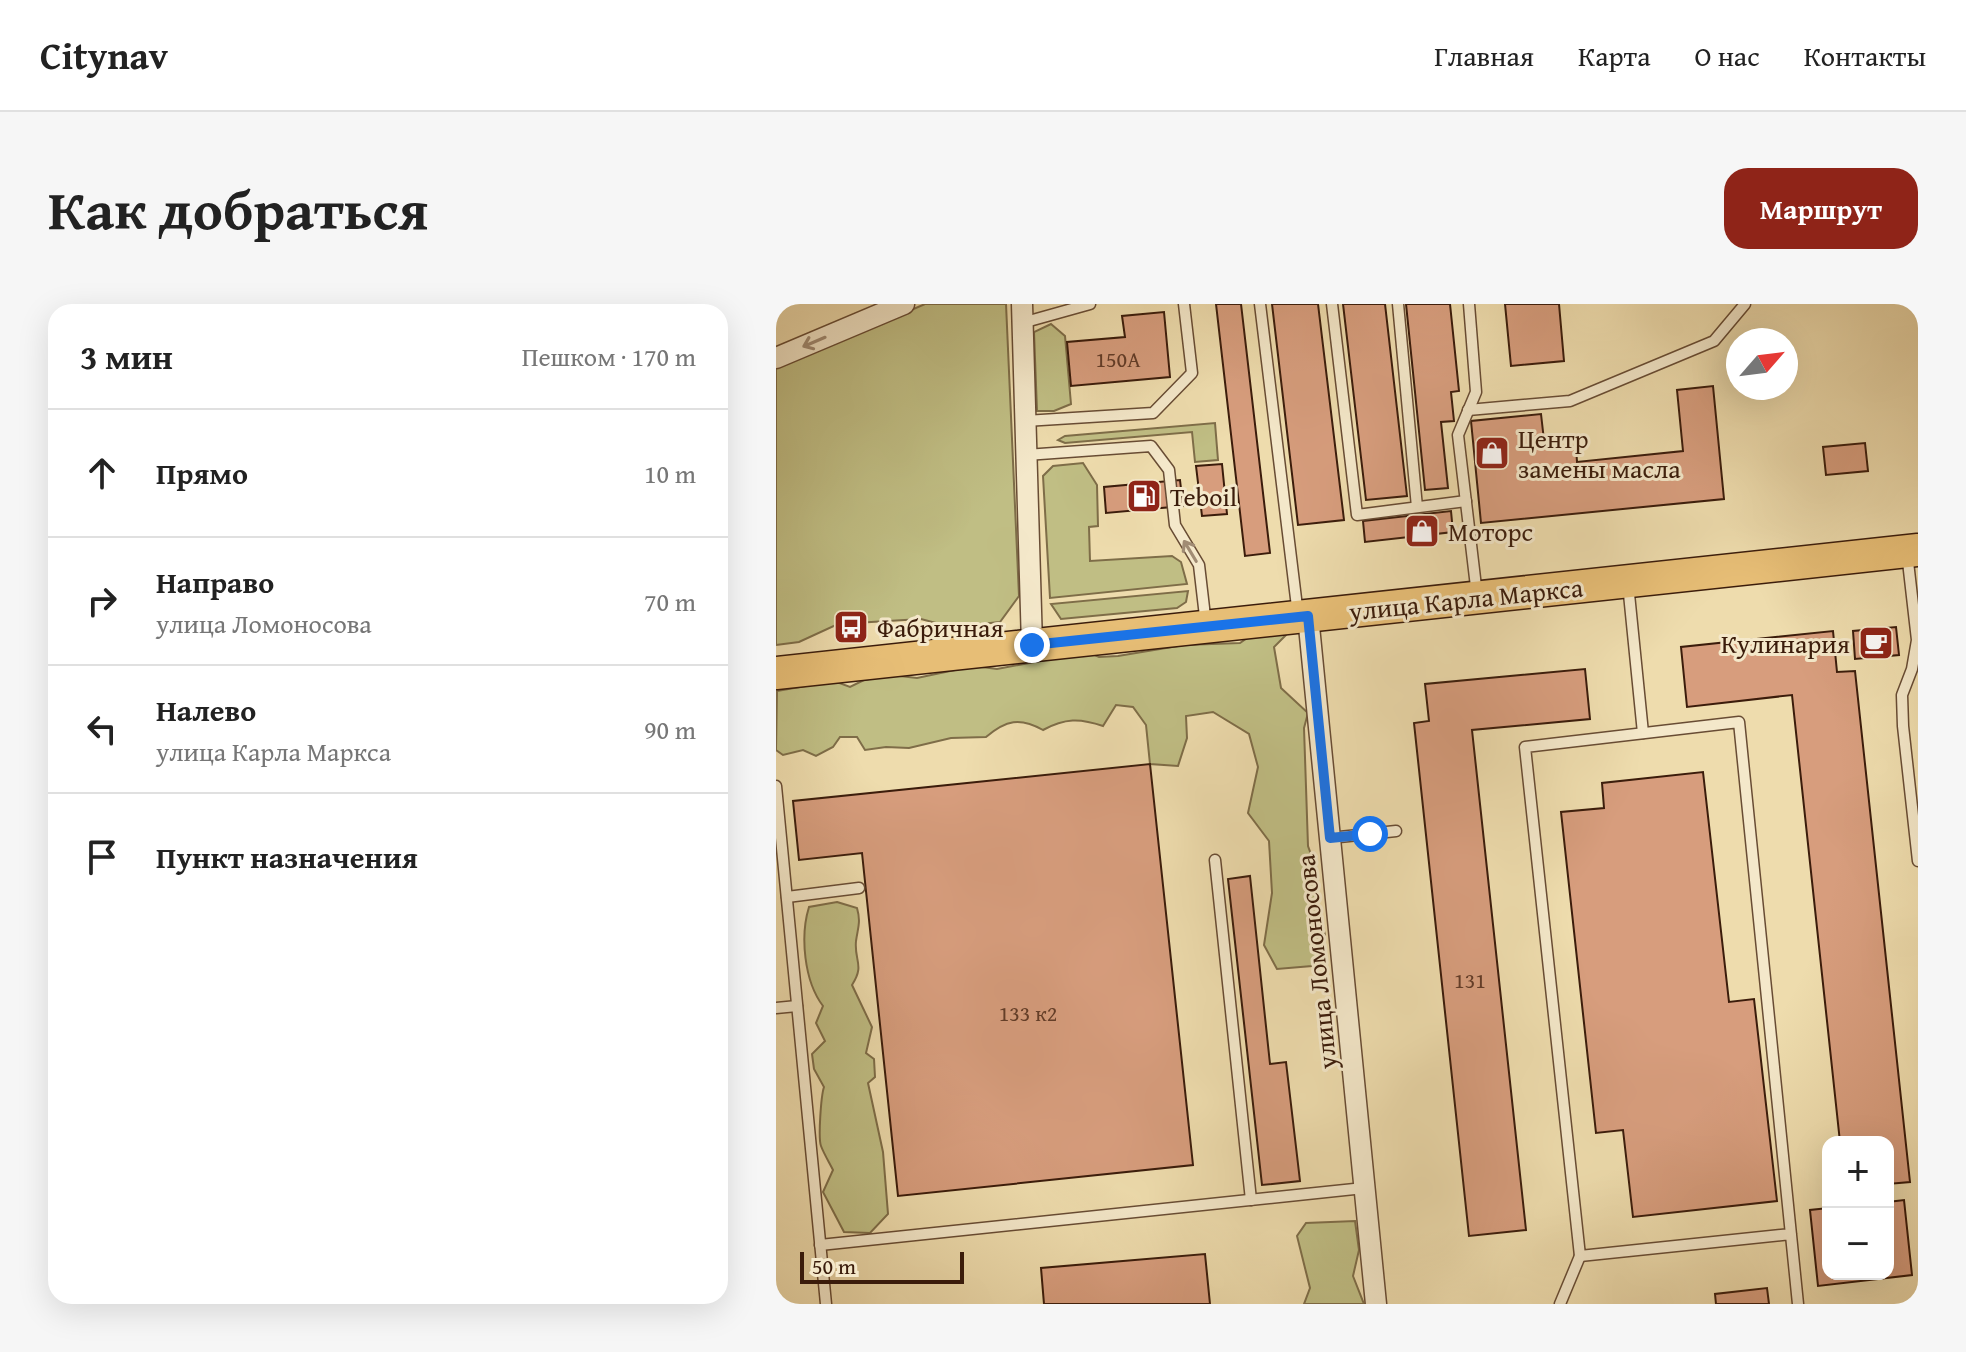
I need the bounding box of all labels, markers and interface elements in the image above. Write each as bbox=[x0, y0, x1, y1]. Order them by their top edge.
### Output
text: Citynav bbox=[40, 27, 168, 83]
text: Главная bbox=[1434, 35, 1534, 76]
text: Карта bbox=[1578, 35, 1650, 76]
text: О нас bbox=[1694, 35, 1760, 76]
text: Контакты bbox=[1804, 35, 1926, 76]
text: Как добраться bbox=[48, 167, 428, 250]
button: Маршрут bbox=[1724, 168, 1918, 249]
north arrow bbox=[1726, 328, 1798, 400]
text: 3 мин bbox=[80, 332, 173, 381]
one-way arrow bbox=[802, 335, 827, 350]
text: Пешком · 170 m bbox=[522, 337, 696, 376]
house number: 150А bbox=[1095, 343, 1141, 375]
place label: Центр замены масла bbox=[1518, 419, 1681, 488]
shop icon: Центр замены масла bbox=[1473, 434, 1511, 472]
icon: ahead bbox=[80, 451, 124, 495]
text: Прямо bbox=[156, 451, 248, 495]
text: 10 m bbox=[644, 454, 696, 493]
fuel station icon: Teboil bbox=[1125, 477, 1163, 515]
place label: Teboil bbox=[1170, 477, 1237, 516]
shop icon: Моторс bbox=[1403, 512, 1441, 550]
place label: Моторс bbox=[1448, 512, 1533, 551]
one-way arrow bbox=[1182, 540, 1198, 563]
text: Направо bbox=[156, 560, 274, 604]
street label: улица Карла Маркса bbox=[1346, 567, 1586, 631]
icon: right bbox=[80, 579, 124, 623]
text: 70 m bbox=[644, 582, 696, 621]
text: улица Ломоносова bbox=[156, 604, 372, 643]
bus stop icon: Фабричная bbox=[832, 608, 870, 646]
place label: Фабричная bbox=[877, 608, 1004, 647]
place label: Кулинария bbox=[1721, 624, 1850, 663]
cafe icon: Кулинария bbox=[1857, 624, 1895, 662]
route end bbox=[1014, 627, 1050, 663]
text: Налево bbox=[156, 688, 256, 732]
icon: left bbox=[80, 707, 124, 751]
text: 90 m bbox=[644, 710, 696, 749]
text: улица Карла Маркса bbox=[156, 732, 391, 771]
route start bbox=[1352, 816, 1388, 852]
icon: arrive bbox=[80, 835, 124, 879]
text: Пункт назначения bbox=[156, 835, 418, 879]
street label: улица Ломоносова bbox=[1285, 852, 1347, 1072]
house number: 131 bbox=[1454, 964, 1486, 996]
house number: 133 к2 bbox=[999, 997, 1057, 1029]
map controls bbox=[1822, 1136, 1894, 1280]
button: + bbox=[1822, 1136, 1894, 1208]
button: − bbox=[1822, 1208, 1894, 1280]
scale bar bbox=[800, 1248, 964, 1284]
text: 50 m bbox=[812, 1250, 856, 1282]

